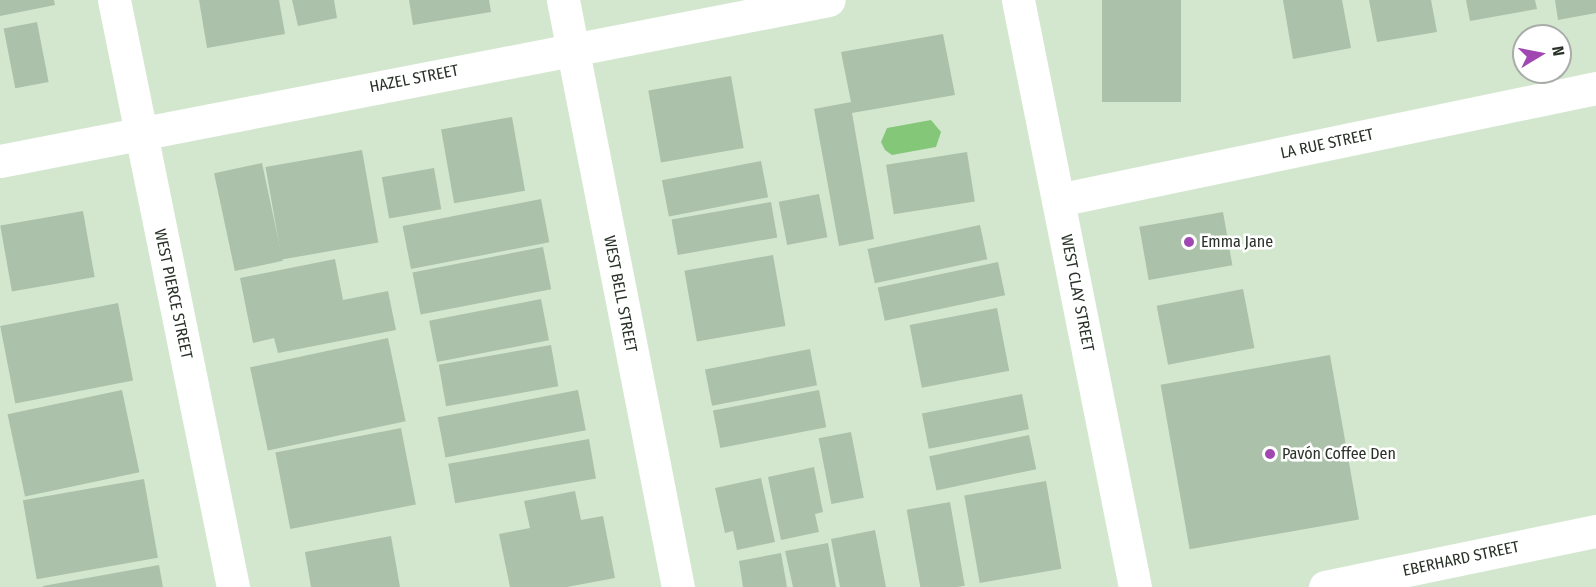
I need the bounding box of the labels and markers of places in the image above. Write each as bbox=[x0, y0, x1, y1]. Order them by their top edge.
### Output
place label: Emma Jane bbox=[1201, 232, 1273, 252]
marker: Emma Jane bbox=[1182, 235, 1196, 249]
place label: Pavón Coffee Den bbox=[1282, 444, 1396, 464]
marker: Pavón Coffee Den bbox=[1263, 447, 1277, 461]

